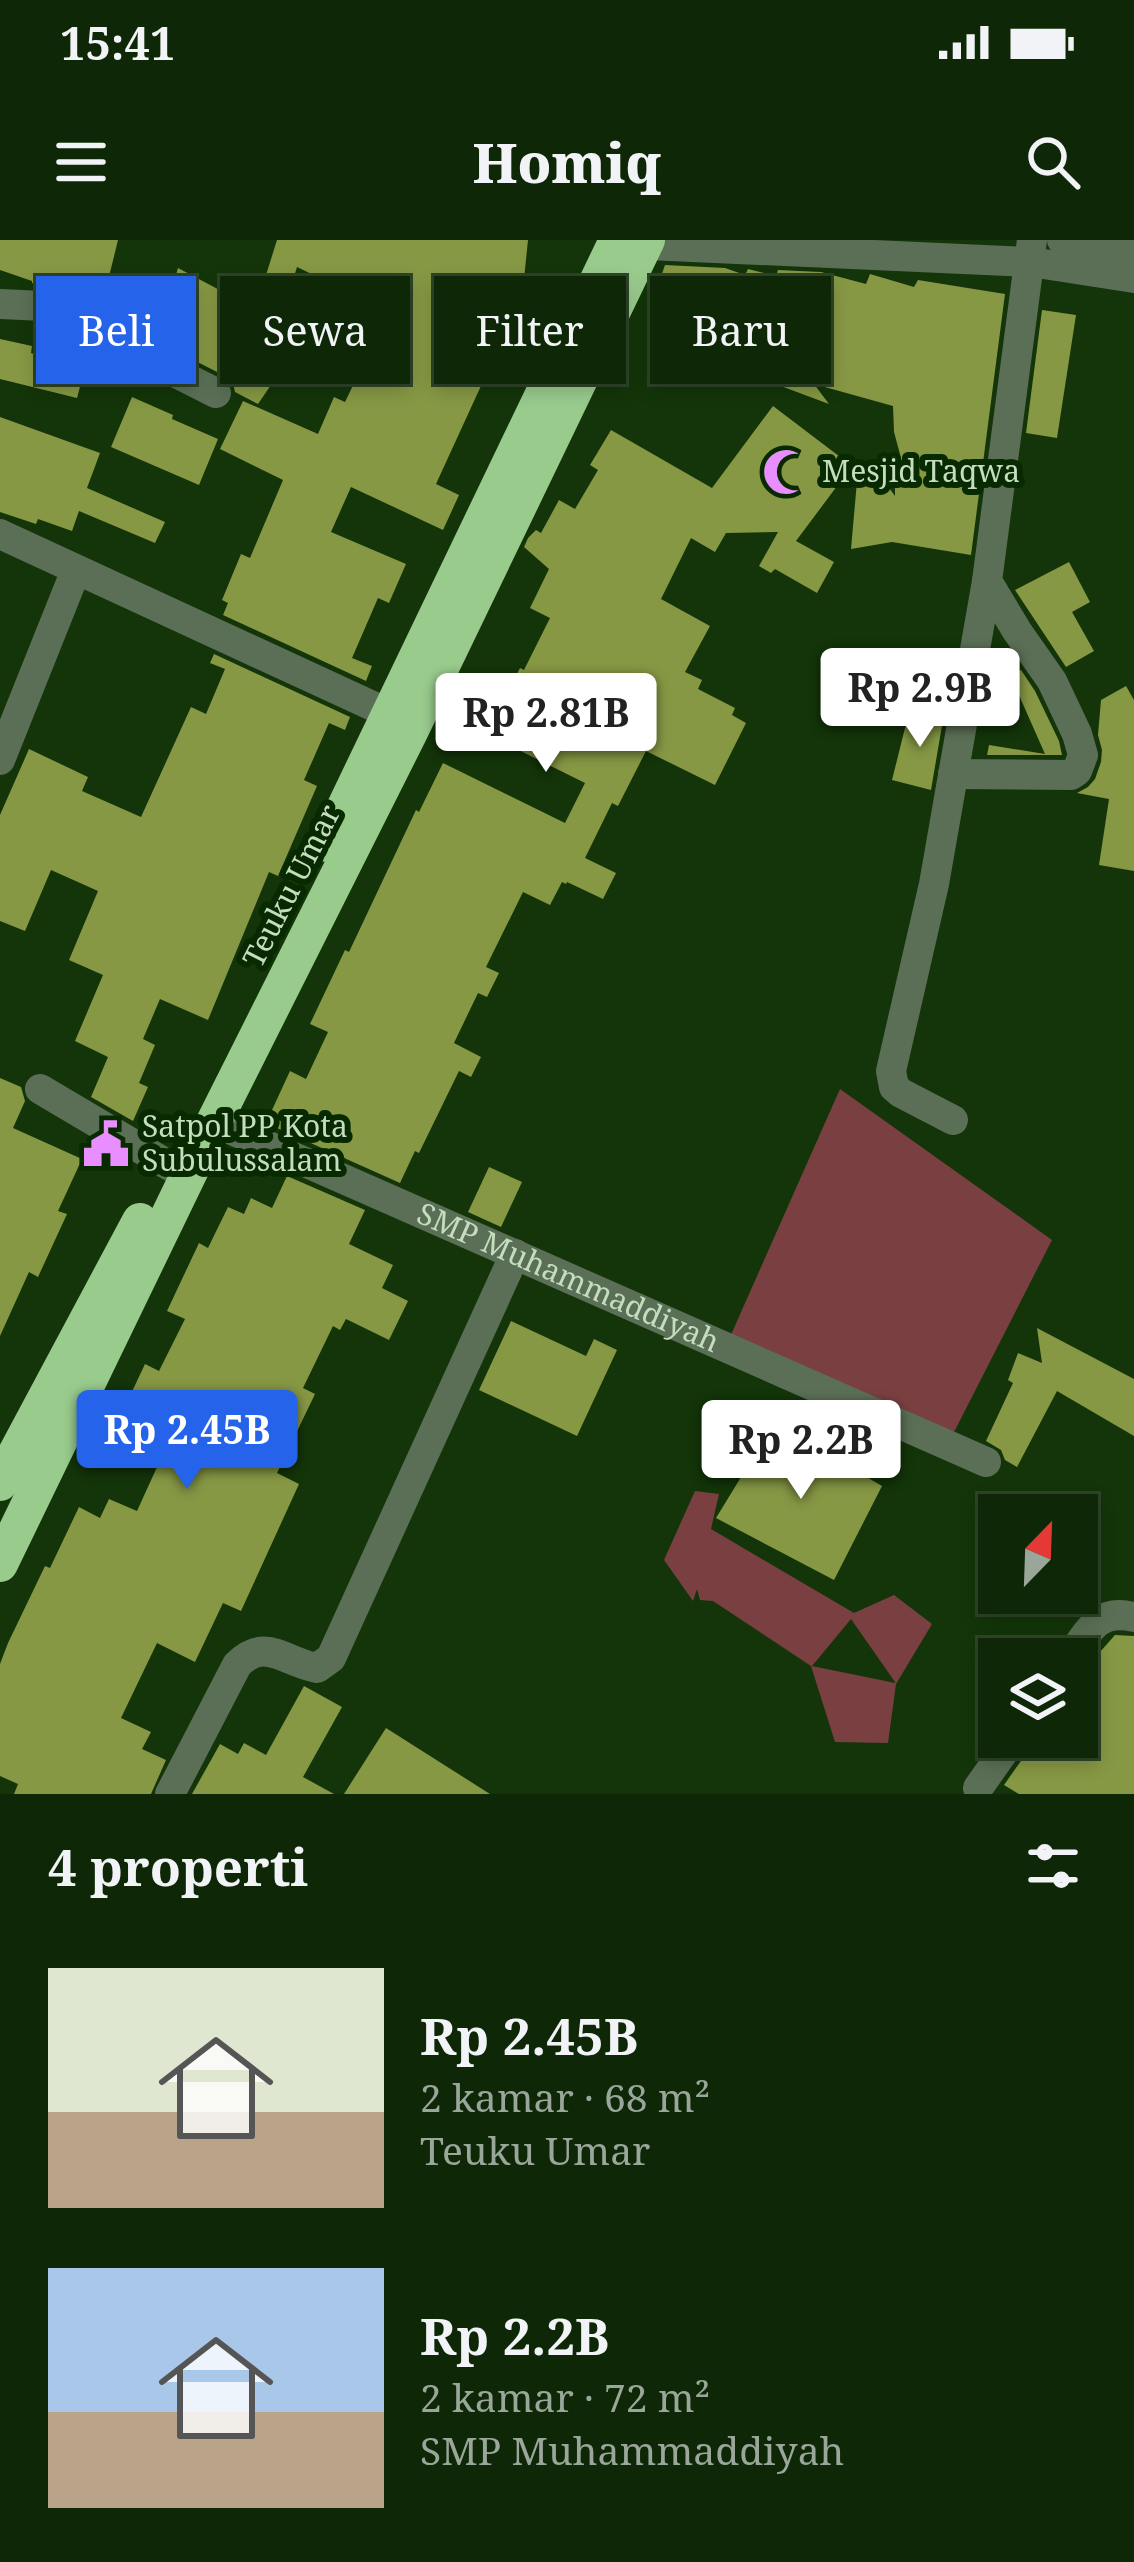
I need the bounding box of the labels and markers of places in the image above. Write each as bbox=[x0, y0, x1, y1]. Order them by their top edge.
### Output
mosque icon: Mesjid Taqwa bbox=[761, 447, 811, 497]
place label: Mesjid Taqwa bbox=[822, 450, 1020, 491]
pin: Rp 2.9B bbox=[809, 648, 1031, 750]
pin: Rp 2.81B bbox=[422, 673, 670, 775]
place label: Satpol PP Kota Subulussalam bbox=[142, 1105, 348, 1180]
public building icon: Satpol PP Kota Subulussalam bbox=[81, 1119, 131, 1169]
pin: Rp 2.45B bbox=[63, 1390, 311, 1492]
pin: Rp 2.2B bbox=[690, 1400, 912, 1502]

